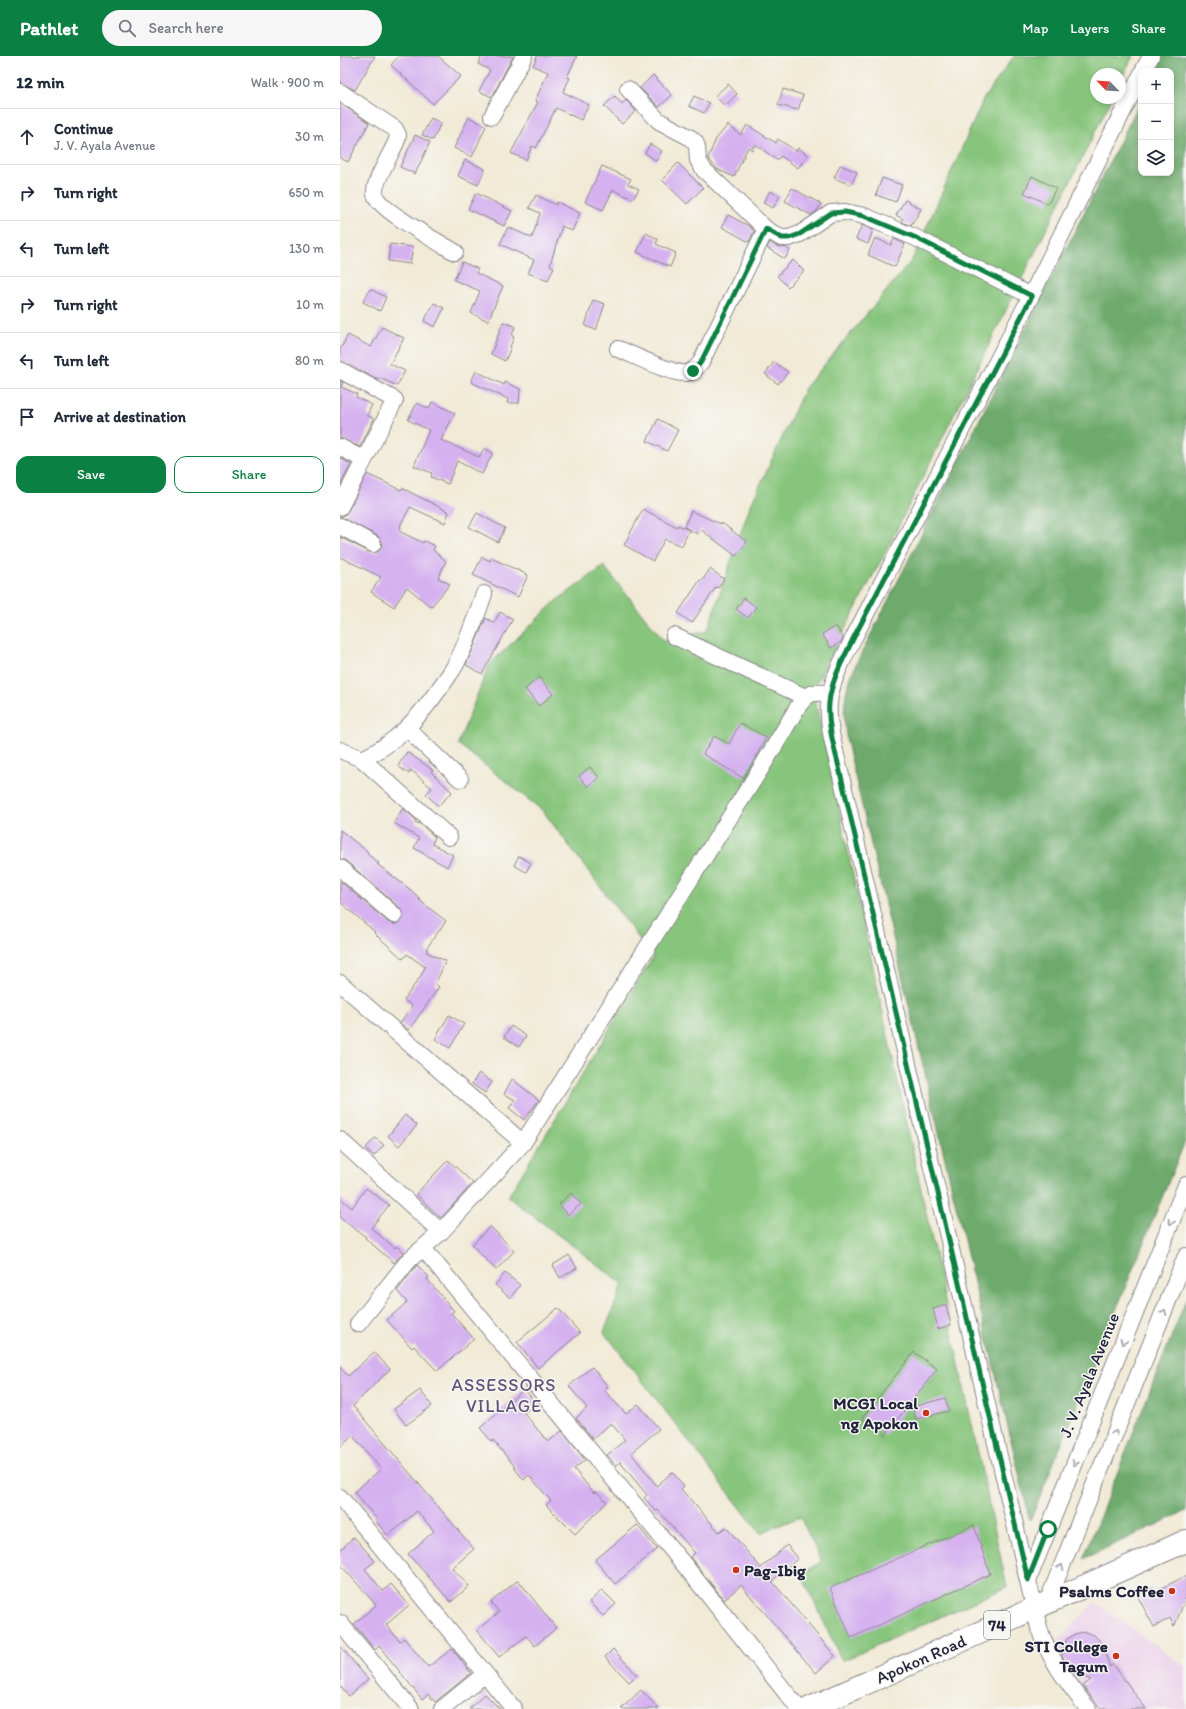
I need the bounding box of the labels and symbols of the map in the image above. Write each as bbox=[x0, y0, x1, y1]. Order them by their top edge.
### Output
north arrow bbox=[1090, 68, 1126, 104]
route end bbox=[684, 362, 702, 380]
one-way arrow bbox=[1168, 1218, 1176, 1225]
one-way arrow bbox=[1159, 1309, 1167, 1316]
street label: J. V. Ayala Avenue bbox=[1055, 1310, 1123, 1440]
one-way arrow bbox=[1120, 1339, 1128, 1346]
district label: ASSESSORS VILLAGE bbox=[452, 1374, 556, 1417]
place label: MCGI Local ng Apokon bbox=[833, 1393, 919, 1434]
marker: MCGI Local ng Apokon bbox=[921, 1408, 931, 1418]
one-way arrow bbox=[1110, 1430, 1118, 1438]
one-way arrow bbox=[1071, 1459, 1079, 1466]
route start bbox=[1039, 1520, 1057, 1538]
place label: Pag-Ibig bbox=[744, 1560, 806, 1581]
one-way arrow bbox=[1057, 1563, 1065, 1570]
marker: Pag-Ibig bbox=[731, 1565, 741, 1575]
place label: Psalms Coffee bbox=[1059, 1581, 1164, 1601]
marker: Psalms Coffee bbox=[1167, 1586, 1177, 1596]
road number: 74 bbox=[984, 1611, 1010, 1639]
street label: Apokon Road bbox=[873, 1630, 970, 1688]
place label: STI College Tagum bbox=[1024, 1636, 1108, 1677]
marker: STI College Tagum bbox=[1111, 1651, 1121, 1661]

